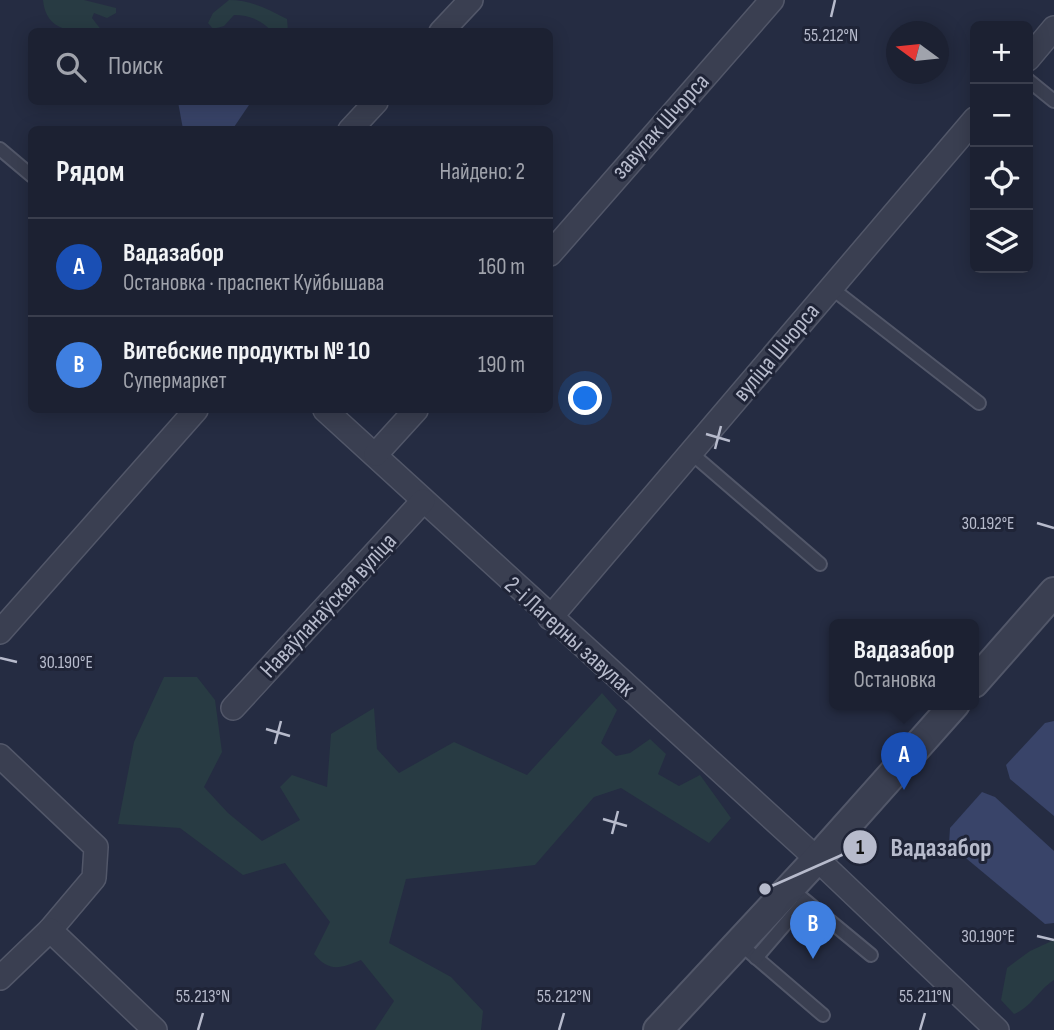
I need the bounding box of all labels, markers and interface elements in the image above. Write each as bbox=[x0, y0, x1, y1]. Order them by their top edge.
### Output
north arrow bbox=[886, 21, 949, 84]
map controls bbox=[970, 21, 1033, 273]
button: + bbox=[970, 21, 1033, 84]
text: 55.212°N bbox=[804, 25, 858, 46]
search box bbox=[28, 28, 553, 105]
icon: search bbox=[52, 48, 90, 86]
text: Поиск bbox=[108, 51, 163, 82]
street label: завулак Шчорса bbox=[605, 68, 715, 185]
button: − bbox=[970, 84, 1033, 147]
button: locate bbox=[970, 147, 1033, 210]
text: Рядом bbox=[56, 154, 124, 190]
text: Найдено: 2 bbox=[439, 158, 525, 186]
button: layers bbox=[970, 210, 1033, 273]
text: Вадазабор bbox=[123, 238, 224, 269]
text: A bbox=[74, 253, 84, 281]
text: 160 m bbox=[478, 253, 525, 281]
text: Остановка · праспект Куйбышава bbox=[123, 269, 384, 297]
street label: вуліца Шчорса bbox=[727, 297, 826, 407]
text: Витебские продукты № 10 bbox=[123, 336, 370, 367]
text: B bbox=[74, 351, 84, 379]
text: 190 m bbox=[478, 351, 525, 379]
text: Супермаркет bbox=[123, 367, 226, 395]
your location bbox=[568, 381, 602, 415]
text: 30.192°E bbox=[961, 513, 1015, 534]
street label: Наваўланаўская вуліца bbox=[254, 527, 403, 684]
street label: 2-і Лагерны завулак bbox=[499, 570, 641, 703]
popup bbox=[829, 619, 979, 710]
text: Вадазабор bbox=[854, 635, 954, 666]
text: 30.190°E bbox=[39, 652, 93, 673]
text: Остановка bbox=[854, 666, 936, 694]
pin: A bbox=[881, 732, 927, 790]
callout: Вадазабор bbox=[843, 823, 1005, 870]
text: Вадазабор bbox=[891, 833, 991, 864]
text: 1 bbox=[856, 835, 864, 860]
pin: B bbox=[790, 901, 836, 959]
text: 30.190°E bbox=[961, 926, 1015, 947]
text: 55.213°N bbox=[176, 986, 230, 1007]
text: 55.212°N bbox=[537, 986, 591, 1007]
text: 55.211°N bbox=[899, 986, 951, 1007]

